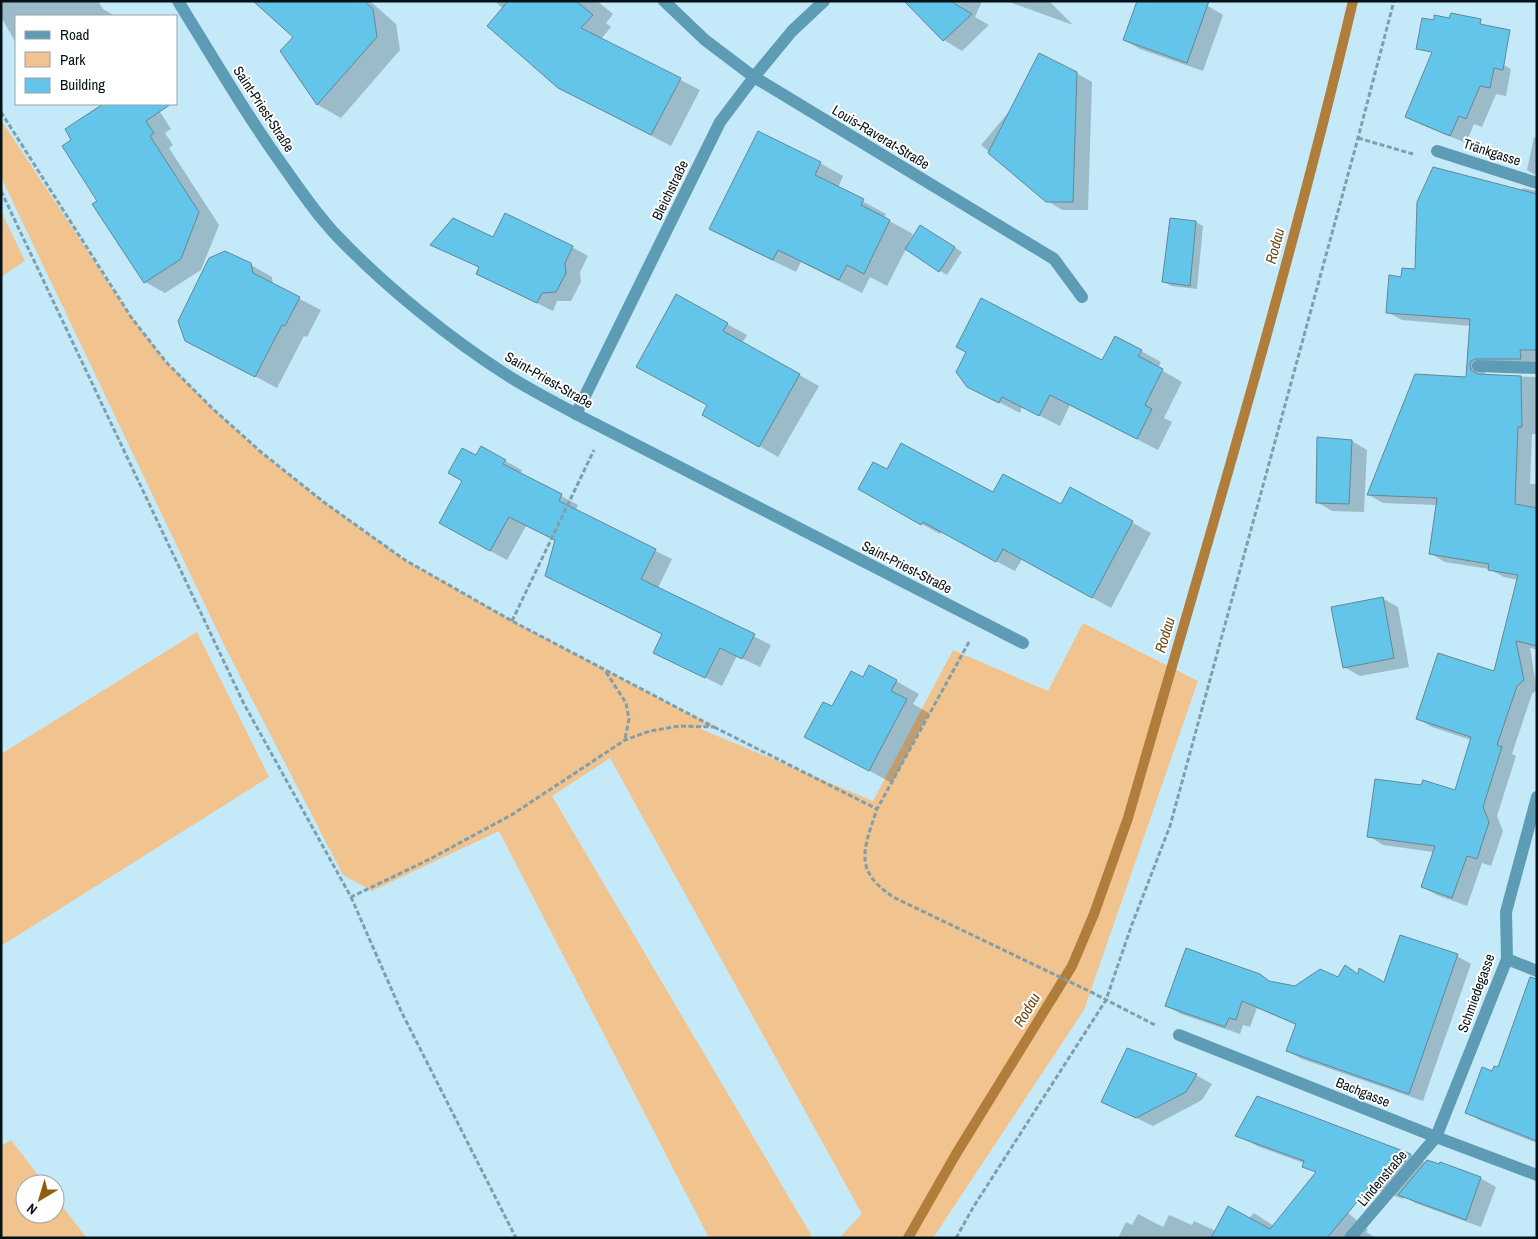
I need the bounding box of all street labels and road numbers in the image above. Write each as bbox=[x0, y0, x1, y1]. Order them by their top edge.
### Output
street label: Saint-Priest-Straße bbox=[230, 63, 298, 155]
street label: Louis-Raverat-Straße bbox=[829, 101, 933, 173]
street label: Tränkgasse bbox=[1461, 134, 1523, 170]
street label: Bleichstraße bbox=[648, 157, 692, 223]
street label: Saint-Priest-Straße bbox=[502, 347, 596, 413]
street label: Saint-Priest-Straße bbox=[859, 537, 955, 597]
street label: Schmiedegasse bbox=[1453, 951, 1499, 1035]
street label: Bachgasse bbox=[1333, 1073, 1393, 1111]
street label: Lindenstraße bbox=[1353, 1146, 1411, 1210]

